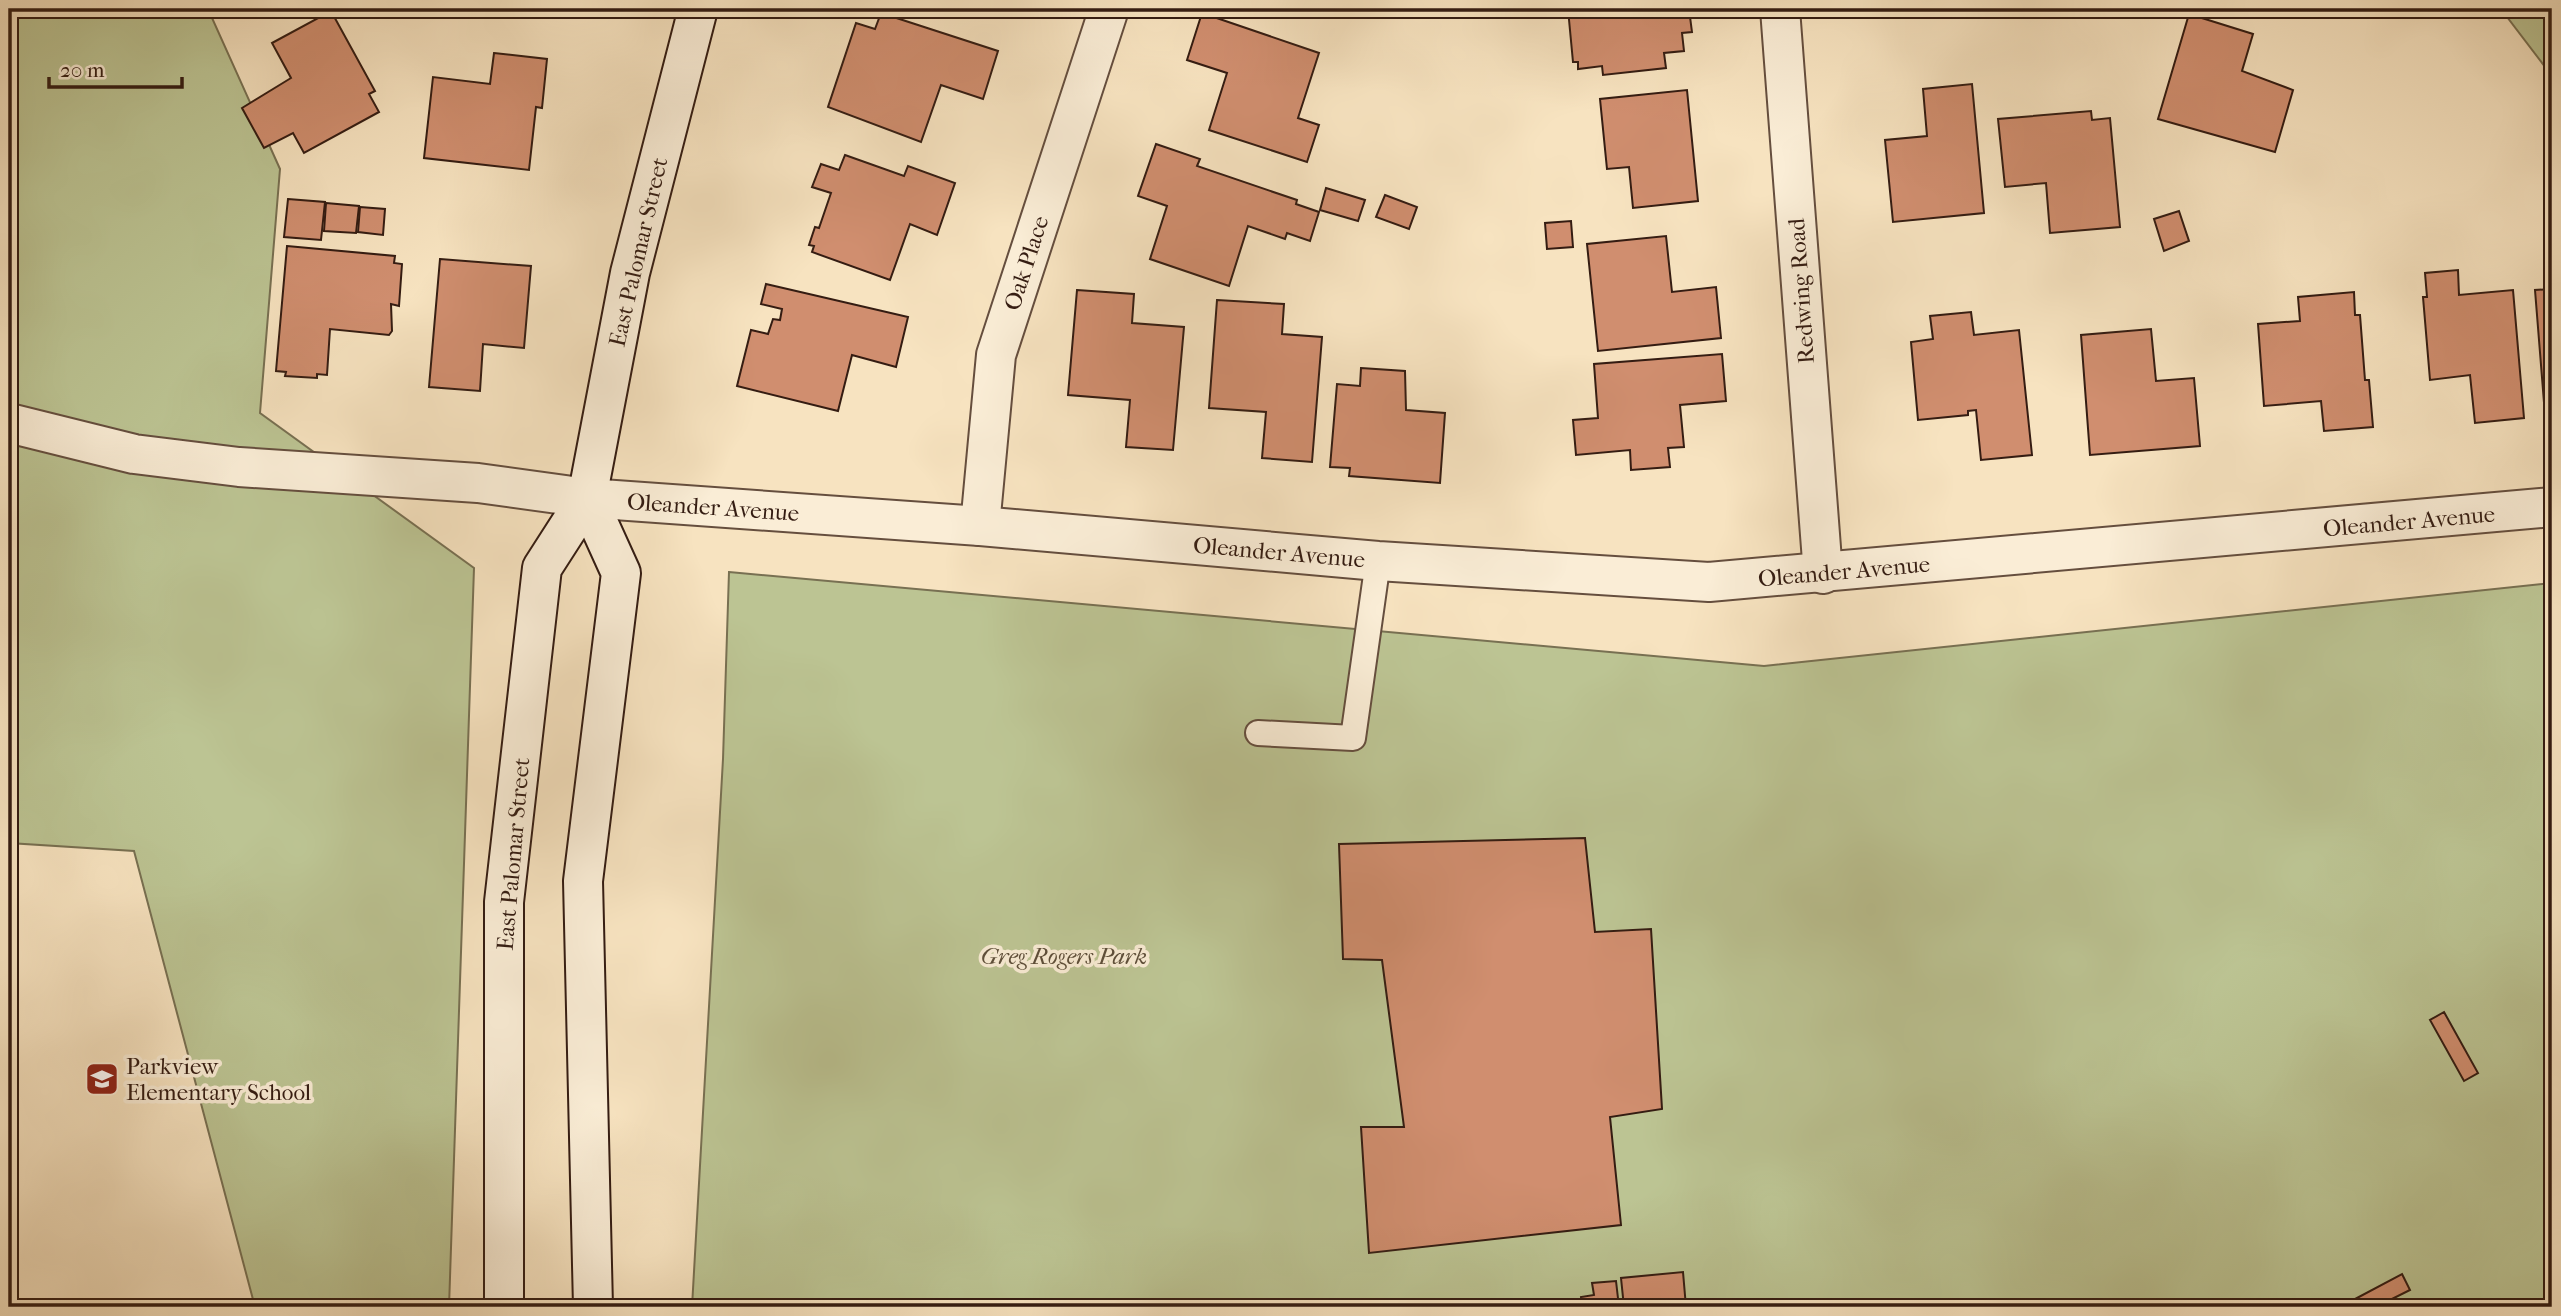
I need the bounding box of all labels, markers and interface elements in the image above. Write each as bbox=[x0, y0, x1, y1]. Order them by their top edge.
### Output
scale bar bbox=[49, 46, 182, 90]
text: 20 m bbox=[60, 58, 105, 82]
street label: East Palomar Street bbox=[604, 155, 673, 349]
street label: Oak Place bbox=[998, 212, 1054, 314]
street label: Redwing Road bbox=[1783, 217, 1820, 365]
street label: Oleander Avenue bbox=[626, 488, 800, 527]
street label: Oleander Avenue bbox=[2322, 501, 2496, 542]
street label: Oleander Avenue bbox=[1192, 532, 1366, 573]
street label: Oleander Avenue bbox=[1757, 551, 1931, 592]
street label: East Palomar Street bbox=[492, 756, 535, 952]
park label: Greg Rogers Park bbox=[981, 943, 1147, 970]
place label: Parkview Elementary School bbox=[126, 1053, 312, 1106]
school or university icon: Parkview Elementary School bbox=[83, 1060, 121, 1098]

